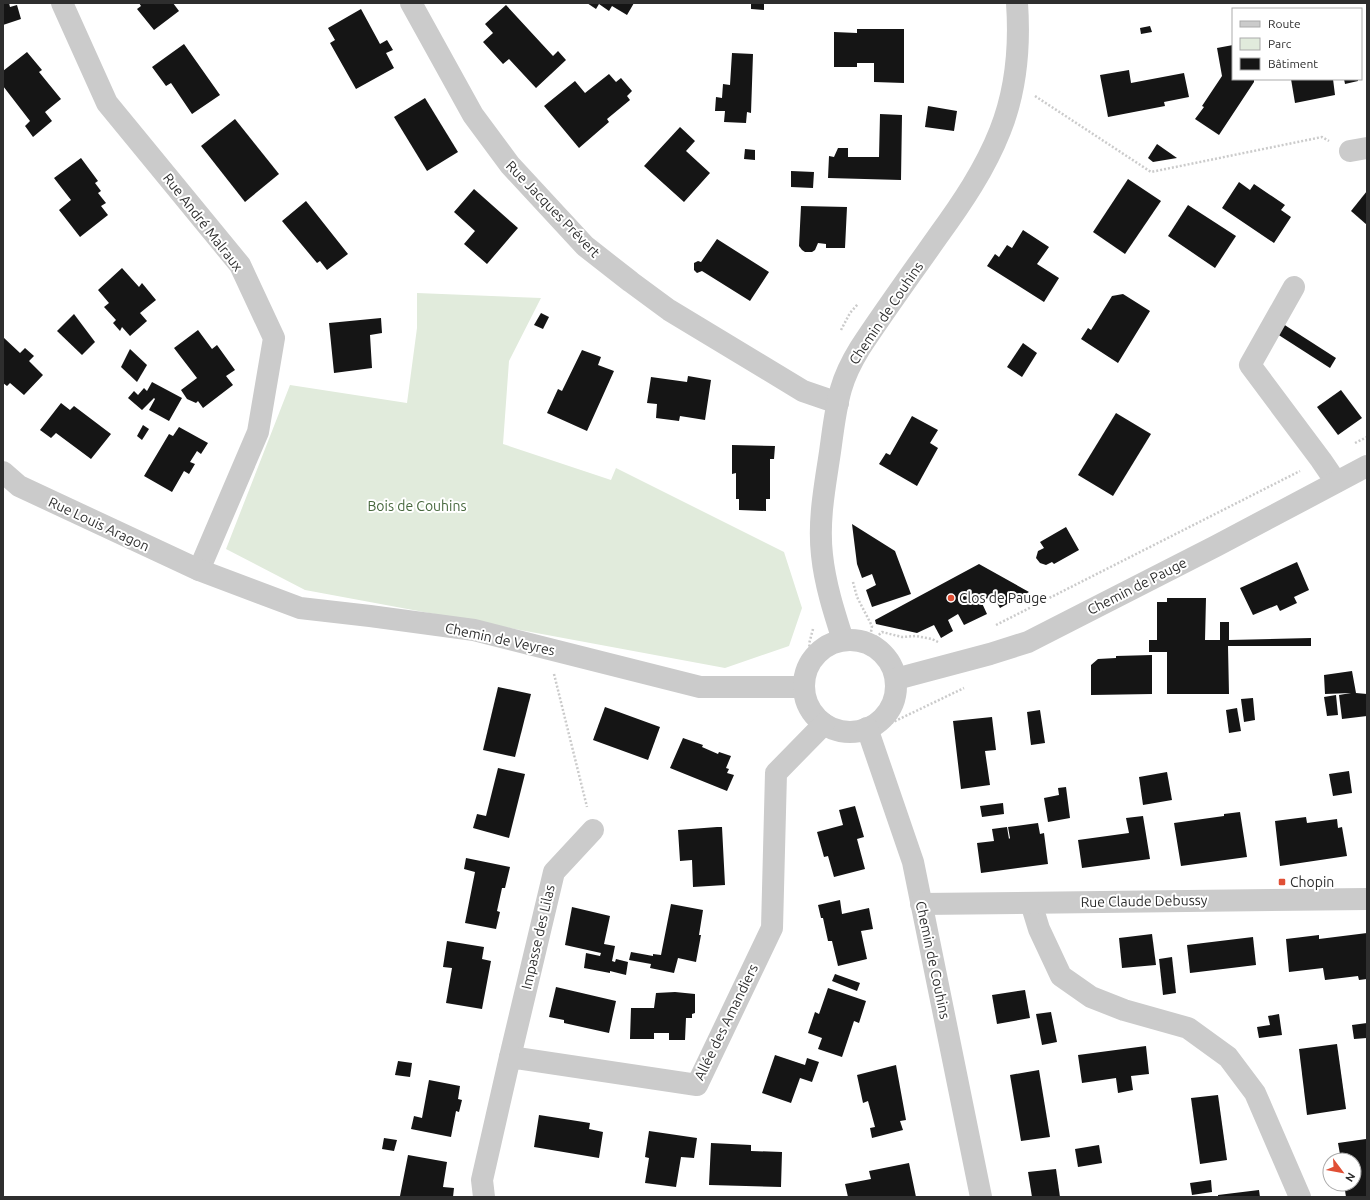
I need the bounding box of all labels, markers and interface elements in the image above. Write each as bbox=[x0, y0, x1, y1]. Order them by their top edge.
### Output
legend bbox=[1232, 8, 1362, 80]
text: Route bbox=[1268, 17, 1301, 30]
text: Parc bbox=[1268, 37, 1292, 50]
text: Bâtiment bbox=[1268, 57, 1318, 70]
street label: Rue Jacques Prévert bbox=[503, 157, 604, 261]
street label: Rue André Malraux bbox=[160, 170, 246, 274]
street label: Chemin de Couhins bbox=[846, 259, 926, 367]
street label: Rue Louis Aragon bbox=[46, 494, 152, 554]
park label: Bois de Couhins bbox=[367, 498, 467, 514]
street label: Chemin de Pauge bbox=[1085, 554, 1189, 618]
place label: Clos de Pauge bbox=[959, 590, 1047, 606]
marker: Clos de Pauge bbox=[946, 593, 956, 603]
street label: Chemin de Veyres bbox=[444, 620, 556, 658]
place label: Chopin bbox=[1290, 874, 1334, 890]
marker: Chopin bbox=[1277, 877, 1287, 887]
street label: Impasse des Lilas bbox=[518, 883, 558, 991]
street label: Rue Claude Debussy bbox=[1080, 892, 1208, 910]
street label: Chemin de Couhins bbox=[913, 899, 953, 1021]
street label: Allée des Amandiers bbox=[691, 961, 761, 1083]
north arrow bbox=[1322, 1152, 1362, 1192]
text: N bbox=[1343, 1171, 1358, 1184]

